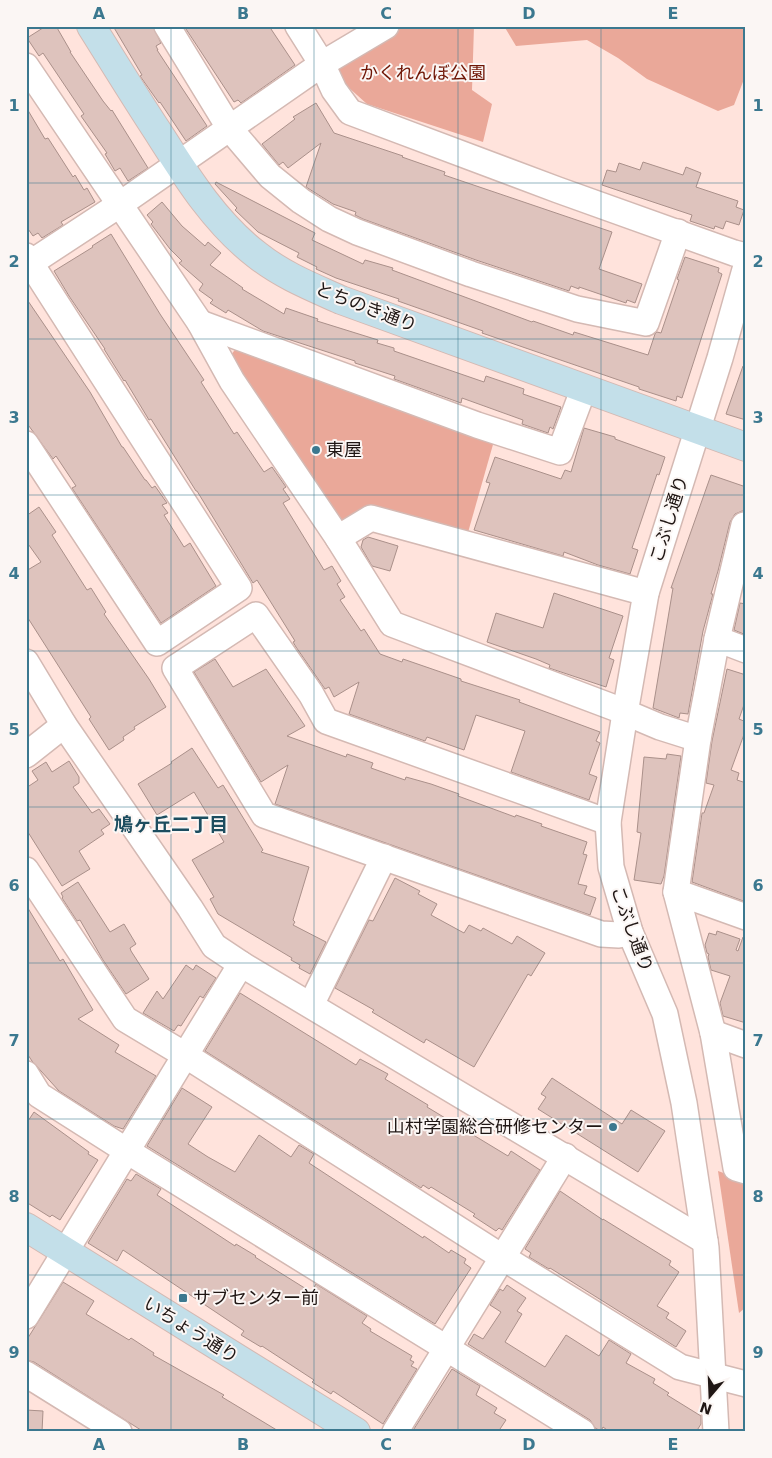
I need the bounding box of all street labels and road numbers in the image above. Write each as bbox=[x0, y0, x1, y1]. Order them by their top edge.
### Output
street label: とちのき通り bbox=[312, 277, 420, 336]
street label: こぶし通り bbox=[645, 473, 692, 565]
street label: こぶし通り bbox=[607, 883, 658, 975]
street label: いちょう通り bbox=[140, 1292, 243, 1367]

